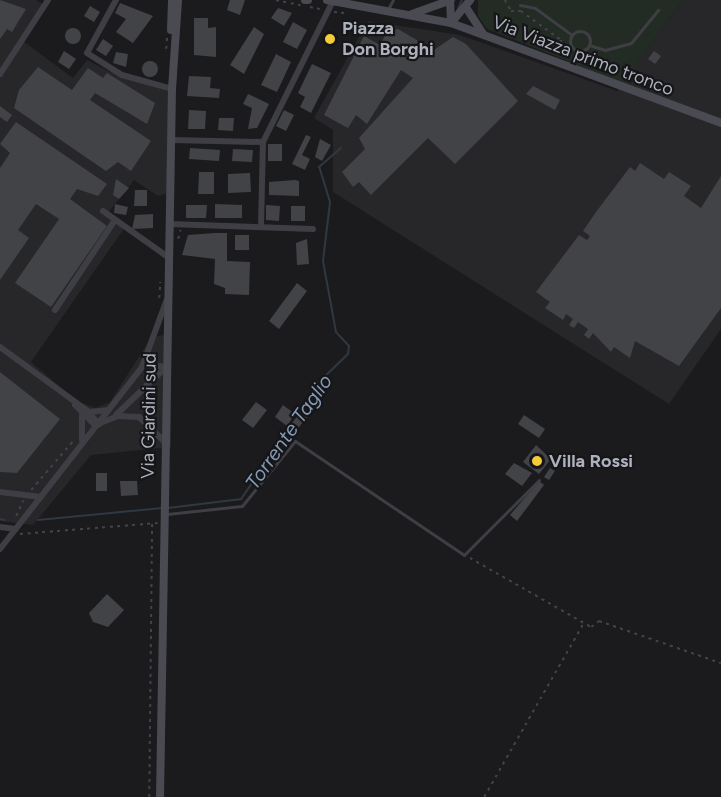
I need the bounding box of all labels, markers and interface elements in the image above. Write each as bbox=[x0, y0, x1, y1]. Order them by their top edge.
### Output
street label: Via Viazza primo tronco bbox=[489, 12, 677, 100]
place label: Piazza Don Borghi bbox=[342, 18, 434, 60]
marker: Piazza Don Borghi bbox=[323, 32, 337, 46]
street label: Via Giardini sud bbox=[137, 353, 161, 479]
water label: Torrente Taglio bbox=[241, 370, 337, 494]
place label: Villa Rossi bbox=[549, 450, 633, 472]
marker: Villa Rossi bbox=[530, 454, 544, 468]

